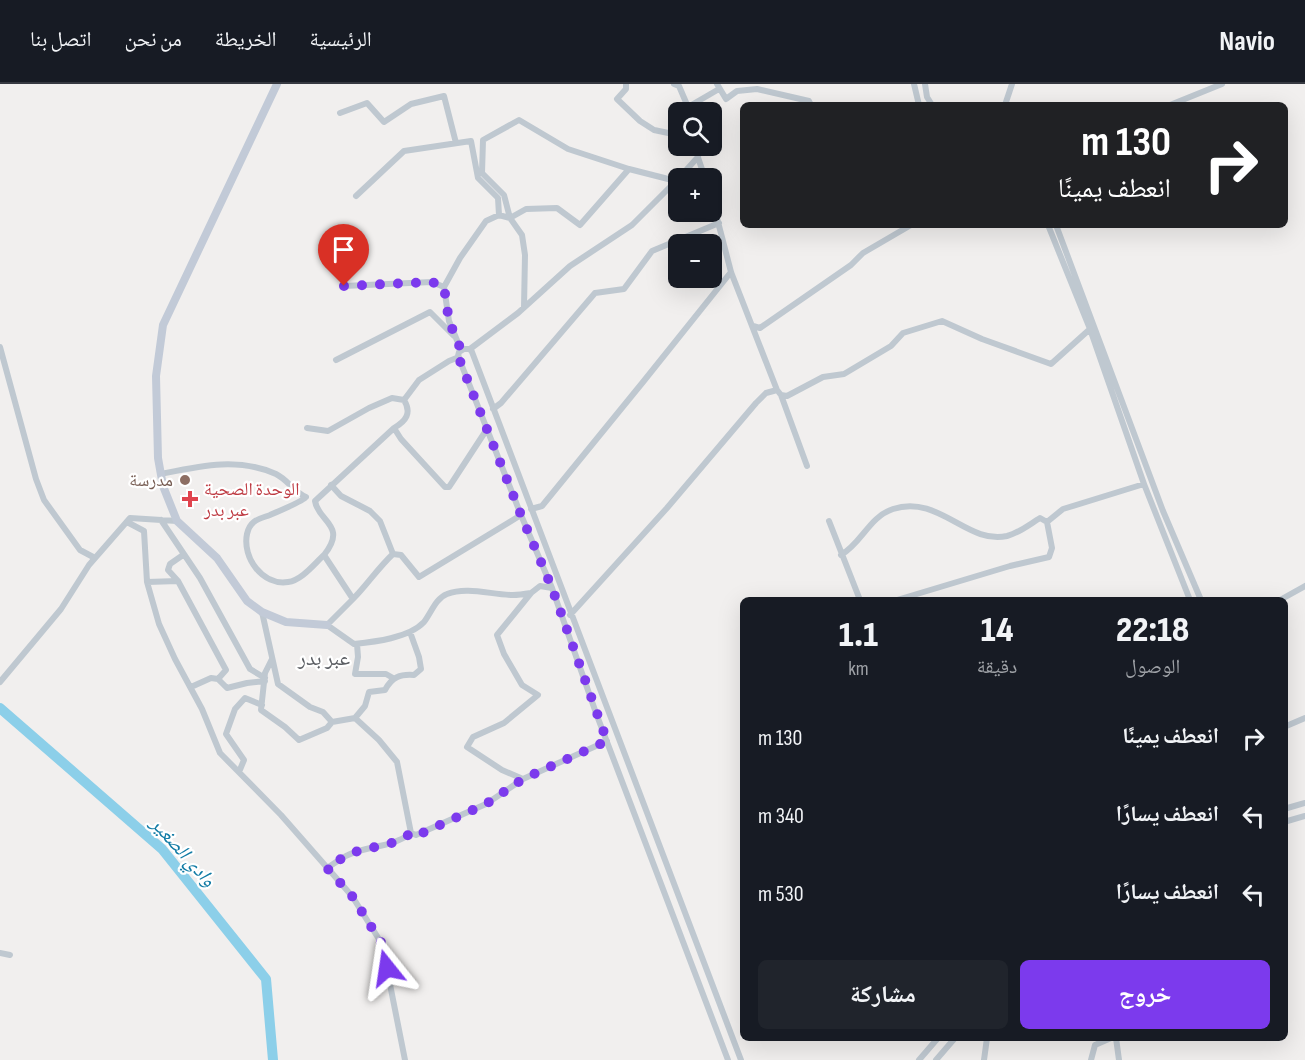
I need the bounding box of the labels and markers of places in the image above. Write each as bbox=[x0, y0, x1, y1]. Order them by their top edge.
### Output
pin bbox=[318, 224, 369, 286]
place label: مدرسة bbox=[129, 470, 173, 491]
marker: مدرسة bbox=[178, 473, 192, 487]
place label: الوحدة الصحية عبر بدر bbox=[203, 479, 299, 521]
marker: الوحدة الصحية عبر بدر bbox=[181, 490, 199, 508]

